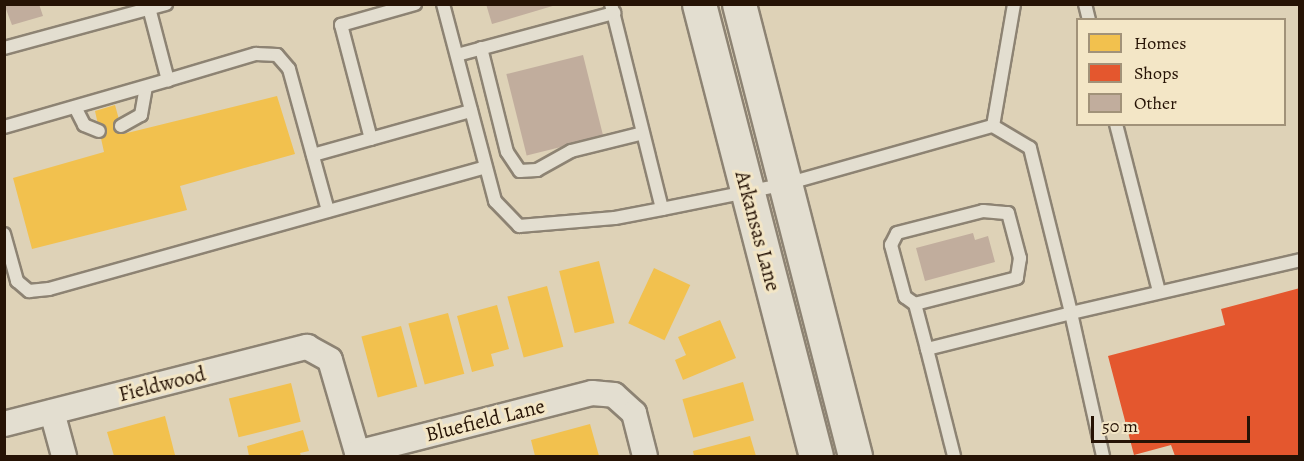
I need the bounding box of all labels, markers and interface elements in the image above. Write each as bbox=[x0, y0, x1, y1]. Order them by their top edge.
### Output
legend bbox=[1076, 18, 1286, 126]
text: Homes bbox=[1134, 31, 1186, 55]
text: Shops bbox=[1134, 61, 1179, 85]
text: Other bbox=[1134, 91, 1177, 115]
street label: Arkansas Lane bbox=[730, 168, 786, 294]
street label: Fieldwood bbox=[116, 361, 208, 407]
street label: Bluefield Lane bbox=[423, 393, 547, 447]
scale bar bbox=[1094, 404, 1253, 442]
text: 50 m bbox=[1102, 414, 1138, 438]

